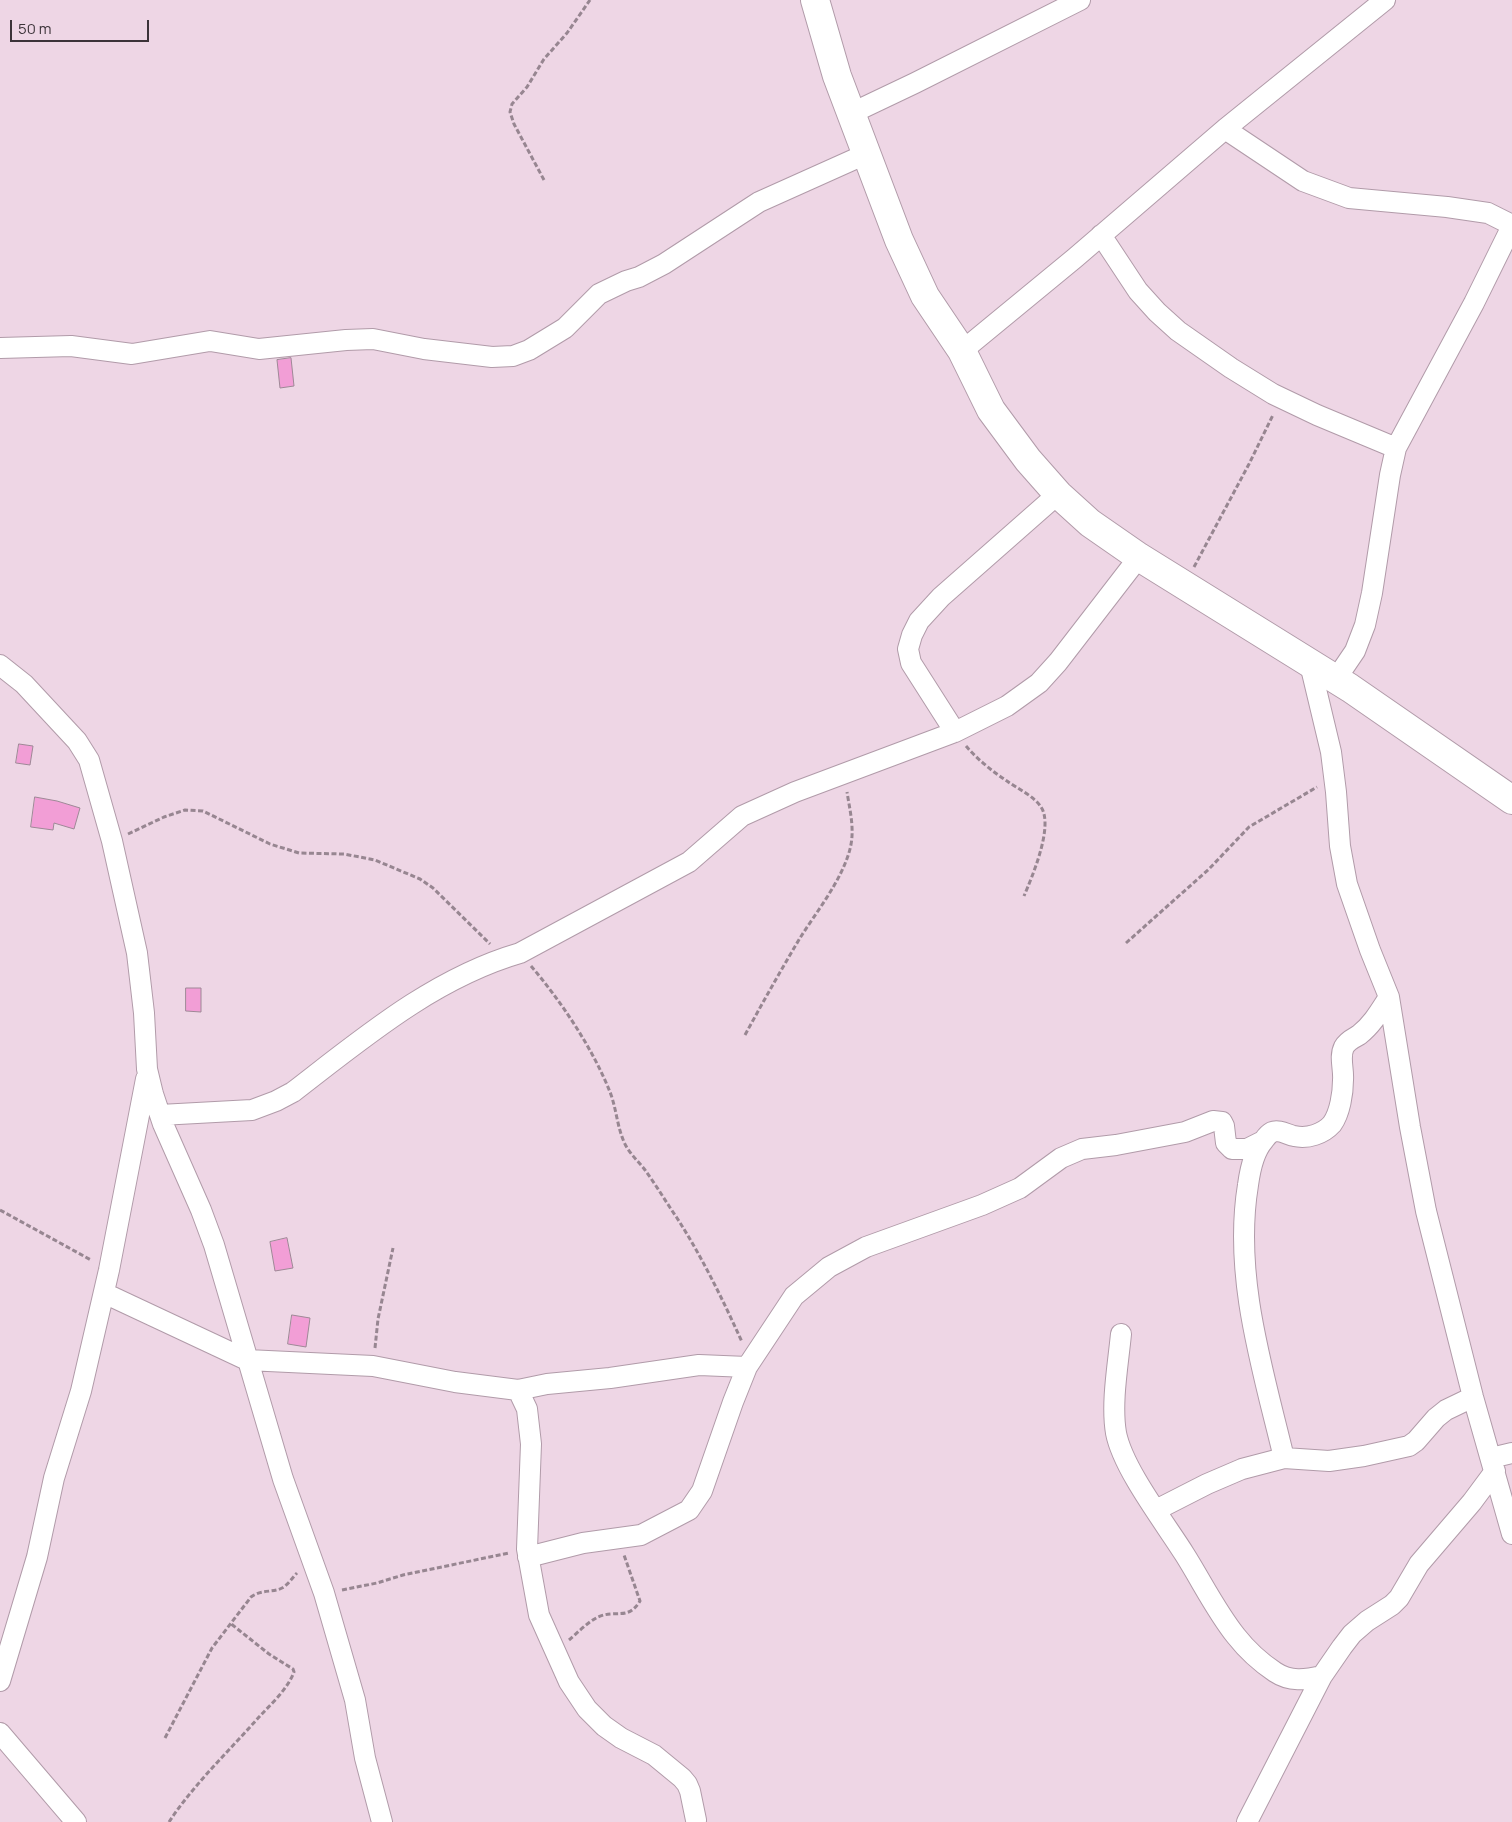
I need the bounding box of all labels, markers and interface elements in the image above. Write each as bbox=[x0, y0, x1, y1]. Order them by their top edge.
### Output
scale bar bbox=[12, 10, 151, 42]
text: 50 m bbox=[18, 18, 52, 39]

